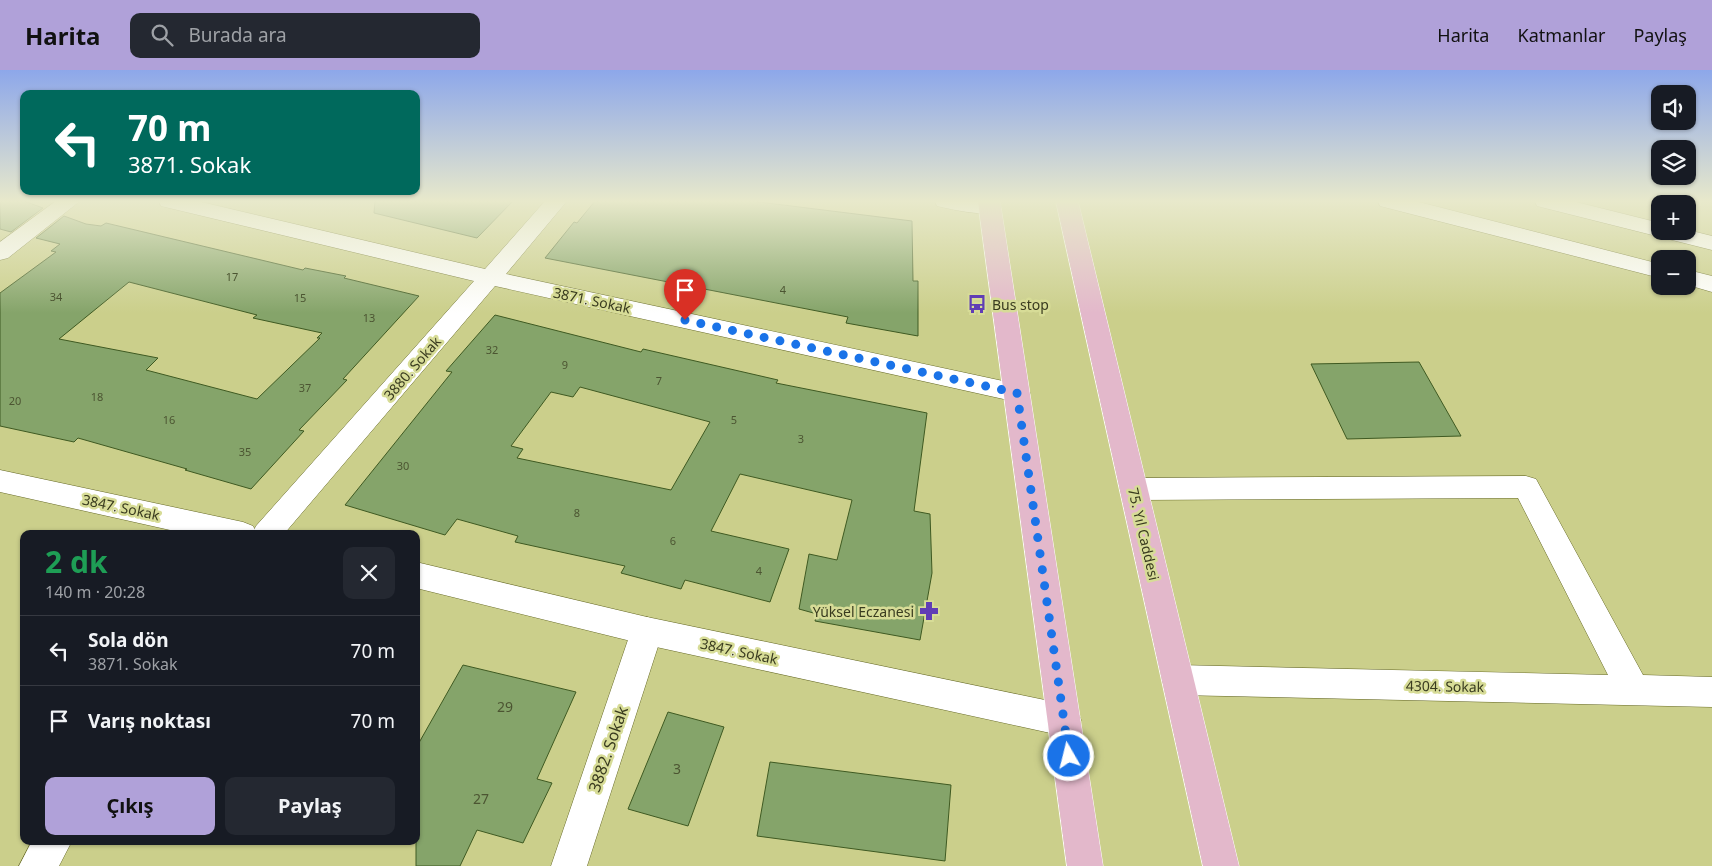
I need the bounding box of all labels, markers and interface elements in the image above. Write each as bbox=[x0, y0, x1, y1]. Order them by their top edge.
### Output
search box bbox=[130, 13, 480, 58]
text: Harita bbox=[25, 19, 100, 52]
icon: search bbox=[148, 21, 176, 49]
text: Burada ara bbox=[188, 22, 287, 48]
text: Harita bbox=[1437, 23, 1489, 47]
text: Katmanlar bbox=[1517, 23, 1605, 47]
text: Paylaş bbox=[1633, 23, 1687, 47]
map controls bbox=[1651, 85, 1696, 295]
button: sound bbox=[1651, 85, 1696, 130]
text: 70 m bbox=[128, 104, 211, 151]
icon: left bbox=[45, 110, 110, 175]
button: layers bbox=[1651, 140, 1696, 185]
text: 3871. Sokak bbox=[128, 149, 251, 179]
button: + bbox=[1651, 195, 1696, 240]
button: − bbox=[1651, 250, 1696, 295]
house number: 17 bbox=[226, 269, 238, 284]
pin bbox=[664, 269, 706, 320]
icon: arrive bbox=[671, 276, 699, 304]
house number: 4 bbox=[780, 282, 787, 297]
street label: 3871. Sokak bbox=[552, 283, 633, 318]
house number: 34 bbox=[50, 289, 63, 304]
house number: 15 bbox=[294, 290, 306, 305]
bus stop icon: Bus stop bbox=[966, 293, 988, 315]
place label: Bus stop bbox=[992, 295, 1049, 314]
house number: 13 bbox=[363, 310, 375, 325]
street label: 3880. Sokak bbox=[379, 332, 445, 404]
house number: 32 bbox=[486, 342, 498, 357]
house number: 9 bbox=[562, 357, 568, 372]
house number: 7 bbox=[656, 373, 662, 388]
house number: 37 bbox=[299, 380, 311, 395]
house number: 18 bbox=[91, 389, 103, 404]
house number: 20 bbox=[9, 393, 21, 408]
house number: 16 bbox=[163, 412, 175, 427]
house number: 5 bbox=[731, 412, 737, 427]
house number: 3 bbox=[798, 431, 804, 446]
house number: 35 bbox=[239, 444, 251, 459]
house number: 30 bbox=[397, 458, 409, 473]
street label: 75. Yıl Caddesi bbox=[1124, 486, 1164, 582]
street label: 3847. Sokak bbox=[81, 490, 162, 525]
house number: 8 bbox=[574, 505, 580, 520]
house number: 6 bbox=[670, 533, 676, 548]
text: 2 dk bbox=[45, 541, 108, 582]
button: close bbox=[343, 547, 395, 599]
house number: 4 bbox=[756, 563, 763, 578]
text: 140 m · 20:28 bbox=[45, 581, 145, 603]
pharmacy icon: Yüksel Eczanesi bbox=[918, 600, 940, 622]
place label: Yüksel Eczanesi bbox=[813, 602, 914, 621]
text: Sola dön bbox=[88, 627, 169, 653]
street label: 3847. Sokak bbox=[699, 634, 780, 669]
icon: left bbox=[45, 637, 73, 665]
text: 70 m bbox=[351, 638, 395, 664]
text: 3871. Sokak bbox=[88, 653, 178, 675]
street label: 4304. Sokak bbox=[1406, 676, 1485, 696]
house number: 29 bbox=[497, 697, 513, 716]
street label: 3882. Sokak bbox=[583, 703, 633, 795]
icon: arrive bbox=[45, 707, 73, 735]
text: Varış noktası bbox=[88, 708, 211, 734]
text: 70 m bbox=[351, 708, 395, 734]
position arrow bbox=[1042, 729, 1094, 781]
house number: 3 bbox=[673, 759, 681, 778]
button: Çıkış bbox=[45, 777, 215, 835]
button: Paylaş bbox=[225, 777, 395, 835]
house number: 27 bbox=[473, 789, 489, 808]

